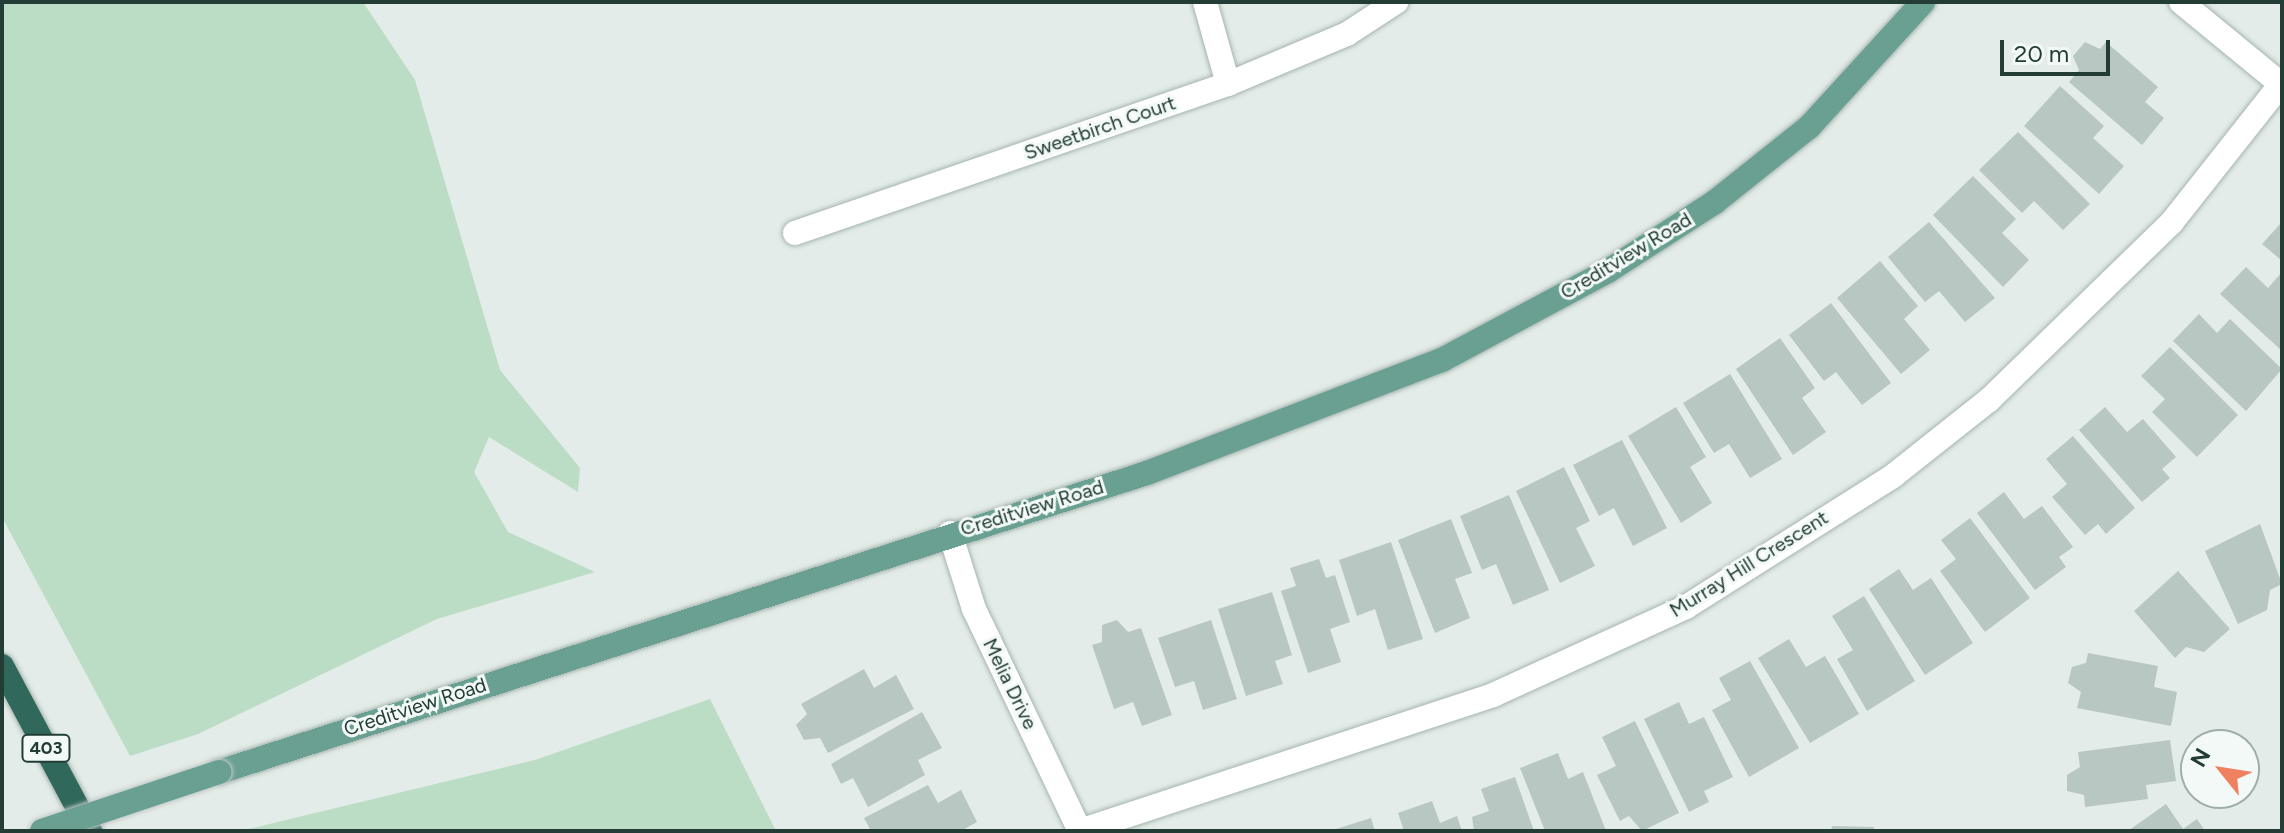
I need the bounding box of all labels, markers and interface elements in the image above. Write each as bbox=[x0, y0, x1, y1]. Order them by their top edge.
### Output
scale bar bbox=[2004, 24, 2114, 74]
text: 20 m bbox=[2014, 39, 2069, 68]
street label: Sweetbirch Court bbox=[1021, 91, 1179, 165]
street label: Creditview Road bbox=[1556, 208, 1696, 304]
street label: Creditview Road bbox=[958, 475, 1106, 541]
street label: Murray Hill Crescent bbox=[1665, 505, 1833, 623]
street label: Melia Drive bbox=[978, 635, 1042, 733]
street label: Creditview Road bbox=[341, 673, 489, 741]
north arrow bbox=[2180, 729, 2260, 809]
road number: 403 bbox=[20, 734, 72, 762]
text: N bbox=[2185, 744, 2216, 772]

